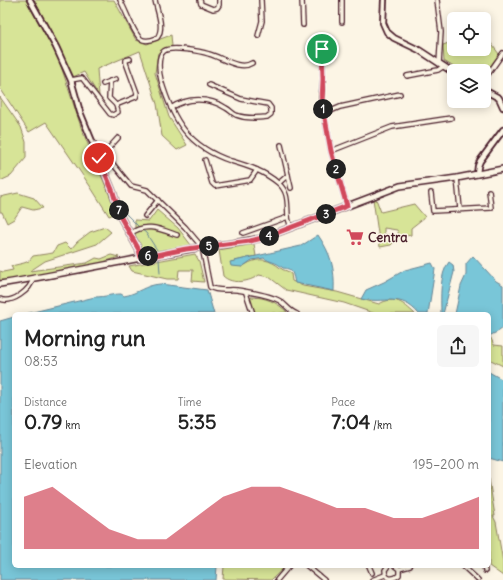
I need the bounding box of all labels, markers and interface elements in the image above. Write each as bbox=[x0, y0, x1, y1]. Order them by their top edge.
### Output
map controls bbox=[447, 12, 491, 108]
button: locate bbox=[447, 12, 491, 56]
pin bbox=[305, 32, 339, 66]
icon: arrive bbox=[311, 38, 333, 60]
button: layers bbox=[447, 64, 491, 108]
pin: 1 bbox=[313, 99, 333, 119]
text: 1 bbox=[321, 102, 325, 116]
pin bbox=[82, 141, 116, 175]
icon: check bbox=[88, 147, 110, 169]
pin: 2 bbox=[326, 159, 346, 179]
text: 2 bbox=[333, 162, 339, 176]
pin: 7 bbox=[109, 200, 129, 220]
text: 7 bbox=[116, 203, 122, 217]
pin: 3 bbox=[316, 204, 336, 224]
text: 3 bbox=[323, 207, 329, 221]
pin: 4 bbox=[259, 226, 279, 246]
supermarket icon: Centra bbox=[345, 227, 365, 247]
text: 4 bbox=[266, 229, 272, 243]
place label: Centra bbox=[368, 229, 408, 246]
pin: 5 bbox=[199, 236, 219, 256]
text: 5 bbox=[206, 239, 212, 253]
pin: 6 bbox=[138, 246, 158, 266]
text: 6 bbox=[145, 249, 151, 263]
text: Morning run bbox=[24, 324, 146, 352]
button: share bbox=[437, 325, 479, 367]
text: 08:53 bbox=[24, 353, 58, 370]
text: Distance bbox=[24, 395, 67, 409]
text: Time bbox=[178, 395, 201, 409]
text: Pace bbox=[331, 395, 355, 409]
text: 0.79 bbox=[24, 409, 63, 434]
text: 5:35 bbox=[178, 409, 217, 434]
text: 7:04 bbox=[331, 409, 370, 434]
text: km bbox=[63, 418, 80, 432]
text: /km bbox=[370, 418, 392, 432]
text: Elevation bbox=[24, 456, 77, 473]
text: 195–200 m bbox=[413, 456, 479, 473]

